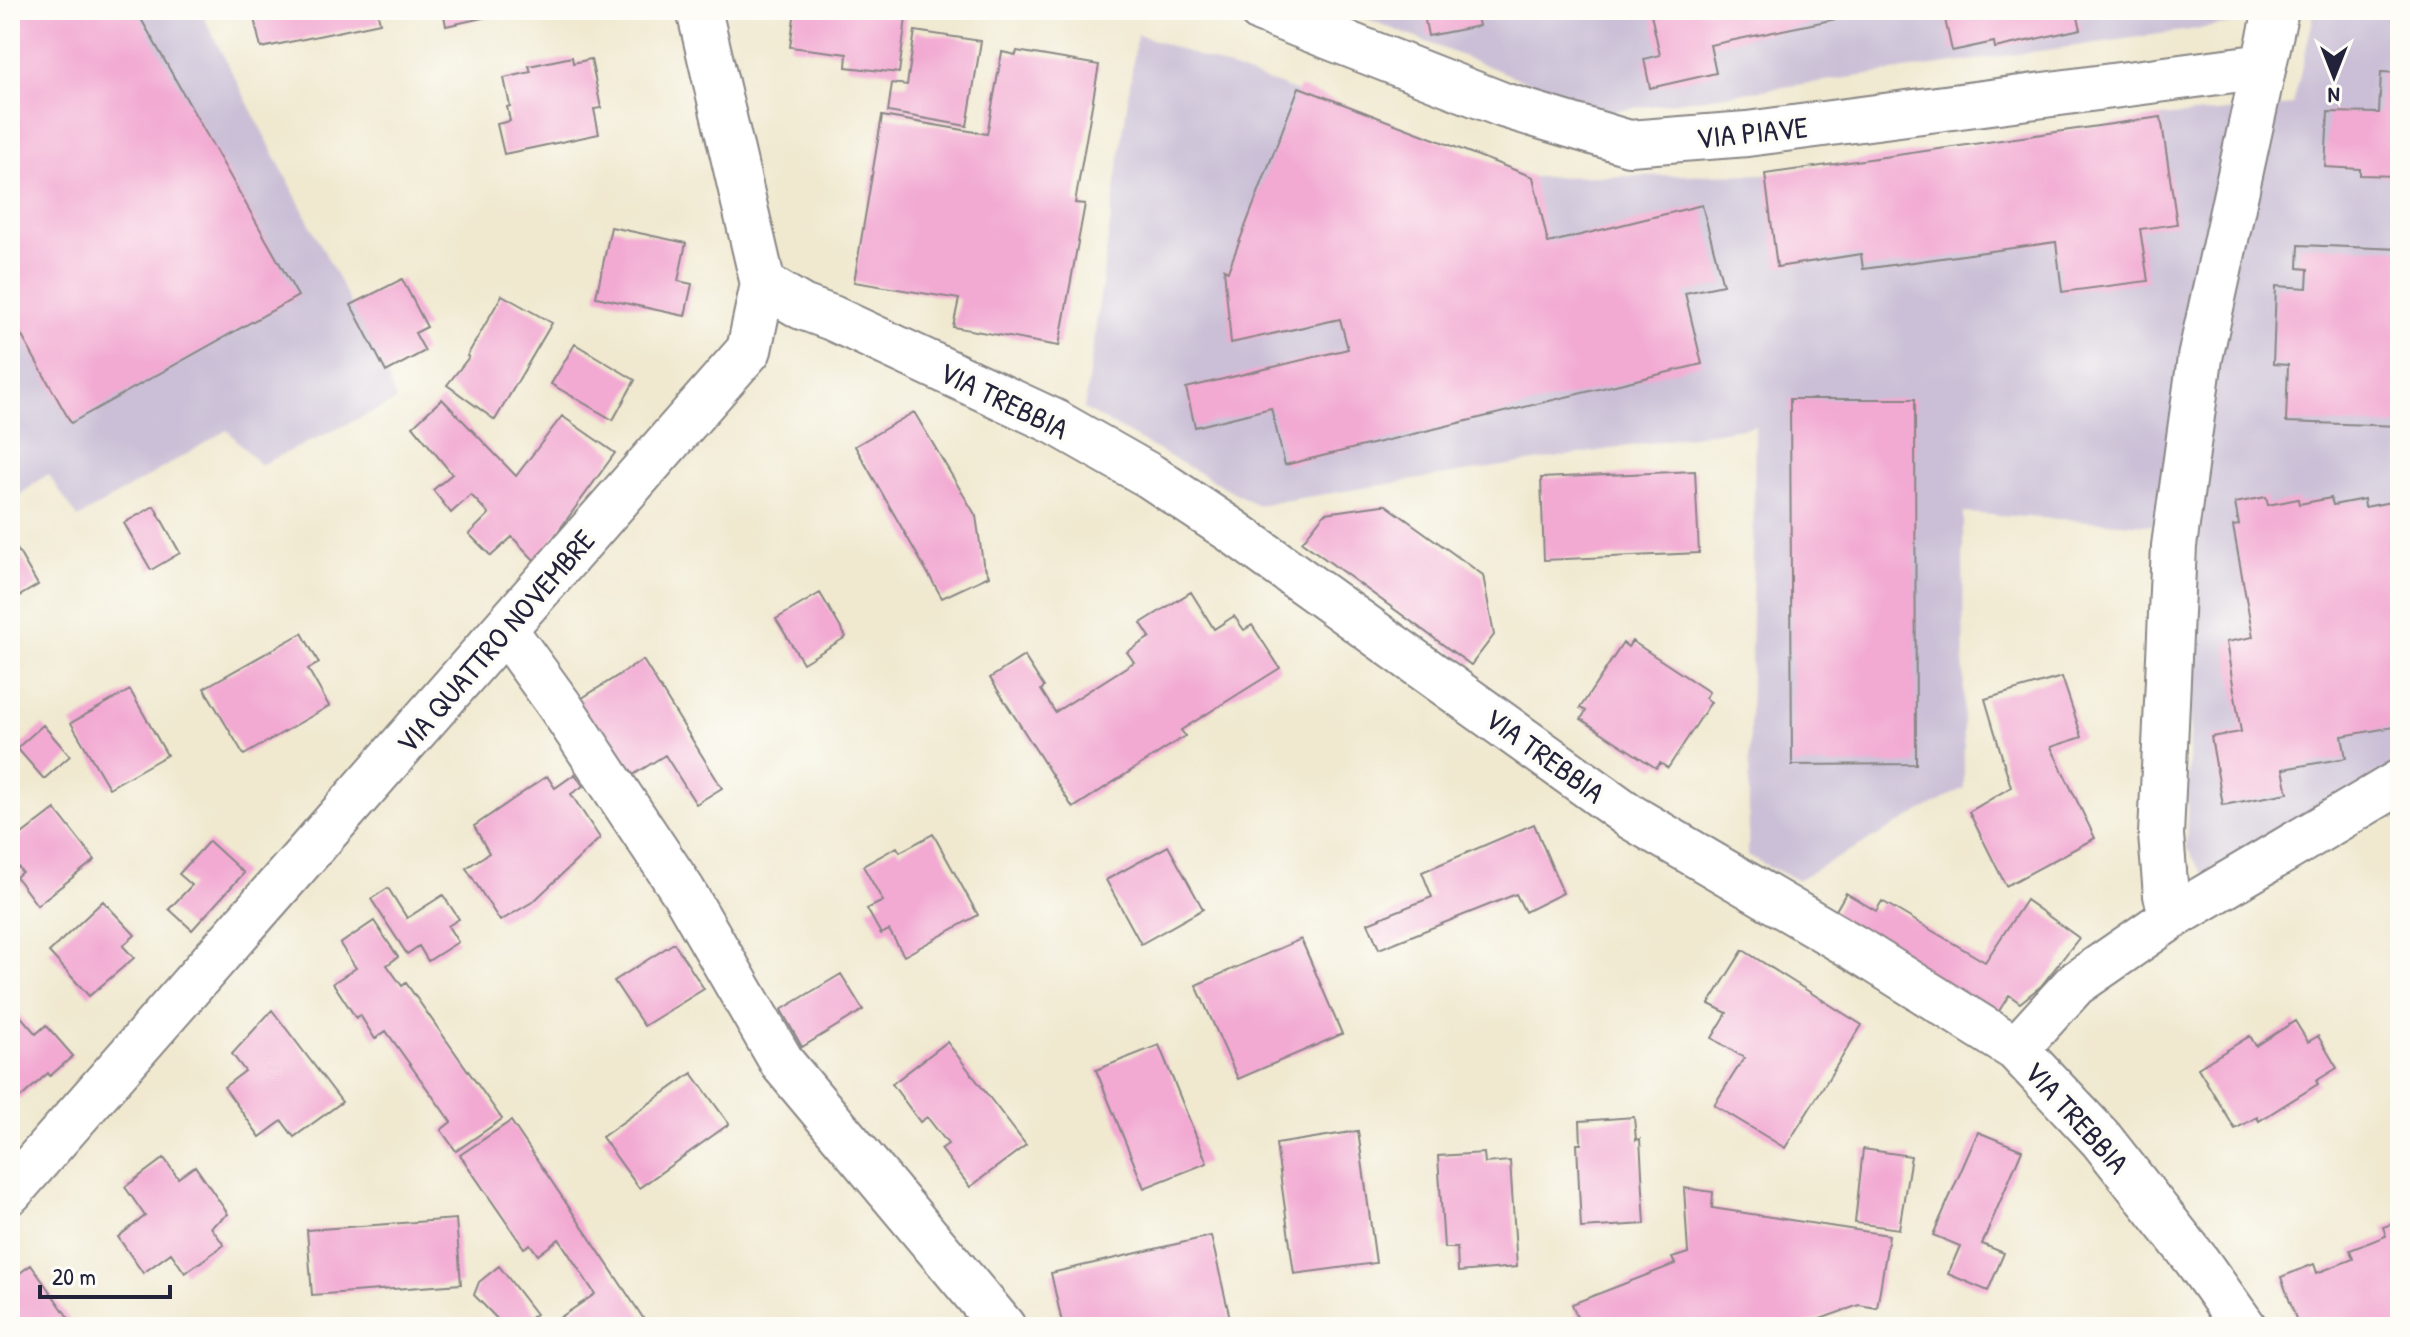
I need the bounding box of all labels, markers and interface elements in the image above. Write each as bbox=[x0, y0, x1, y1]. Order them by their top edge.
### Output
north arrow bbox=[2294, 36, 2374, 116]
text: N bbox=[2328, 81, 2340, 111]
street label: VIA PIAVE bbox=[1694, 106, 1810, 158]
street label: VIA TREBBIA bbox=[933, 352, 1075, 448]
street label: VIA QUATTRO NOVEMBRE bbox=[387, 521, 603, 761]
street label: VIA TREBBIA bbox=[1477, 698, 1613, 812]
street label: VIA TREBBIA bbox=[2016, 1052, 2138, 1182]
scale bar bbox=[40, 1249, 170, 1299]
text: 20 m bbox=[52, 1260, 96, 1292]

